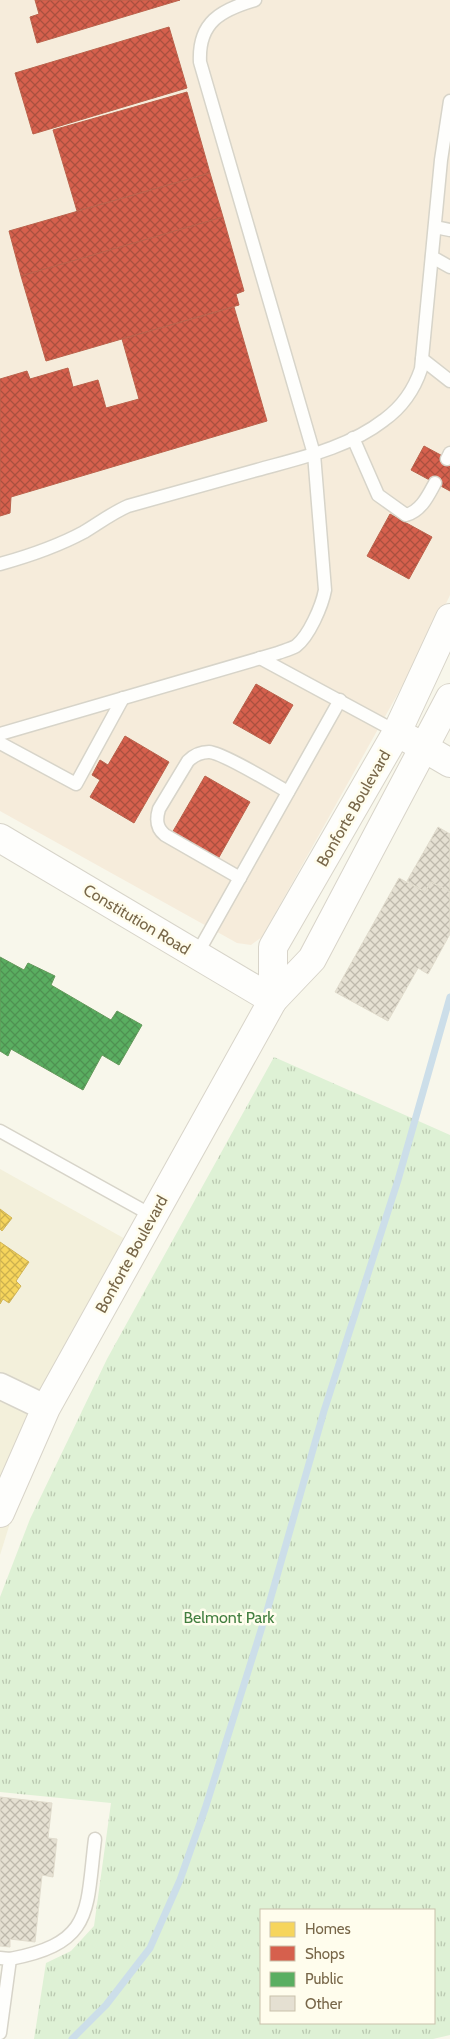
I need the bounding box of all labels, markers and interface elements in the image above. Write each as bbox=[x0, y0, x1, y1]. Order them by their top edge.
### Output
street label: Bonforte Boulevard bbox=[312, 747, 394, 870]
street label: Constitution Road bbox=[80, 880, 194, 959]
street label: Bonforte Boulevard bbox=[91, 1192, 172, 1316]
park label: Belmont Park bbox=[184, 1608, 275, 1627]
legend bbox=[260, 1909, 435, 2024]
text: Homes bbox=[305, 1920, 351, 1938]
text: Shops bbox=[305, 1945, 345, 1963]
text: Public bbox=[305, 1970, 343, 1988]
text: Other bbox=[305, 1995, 342, 2013]

